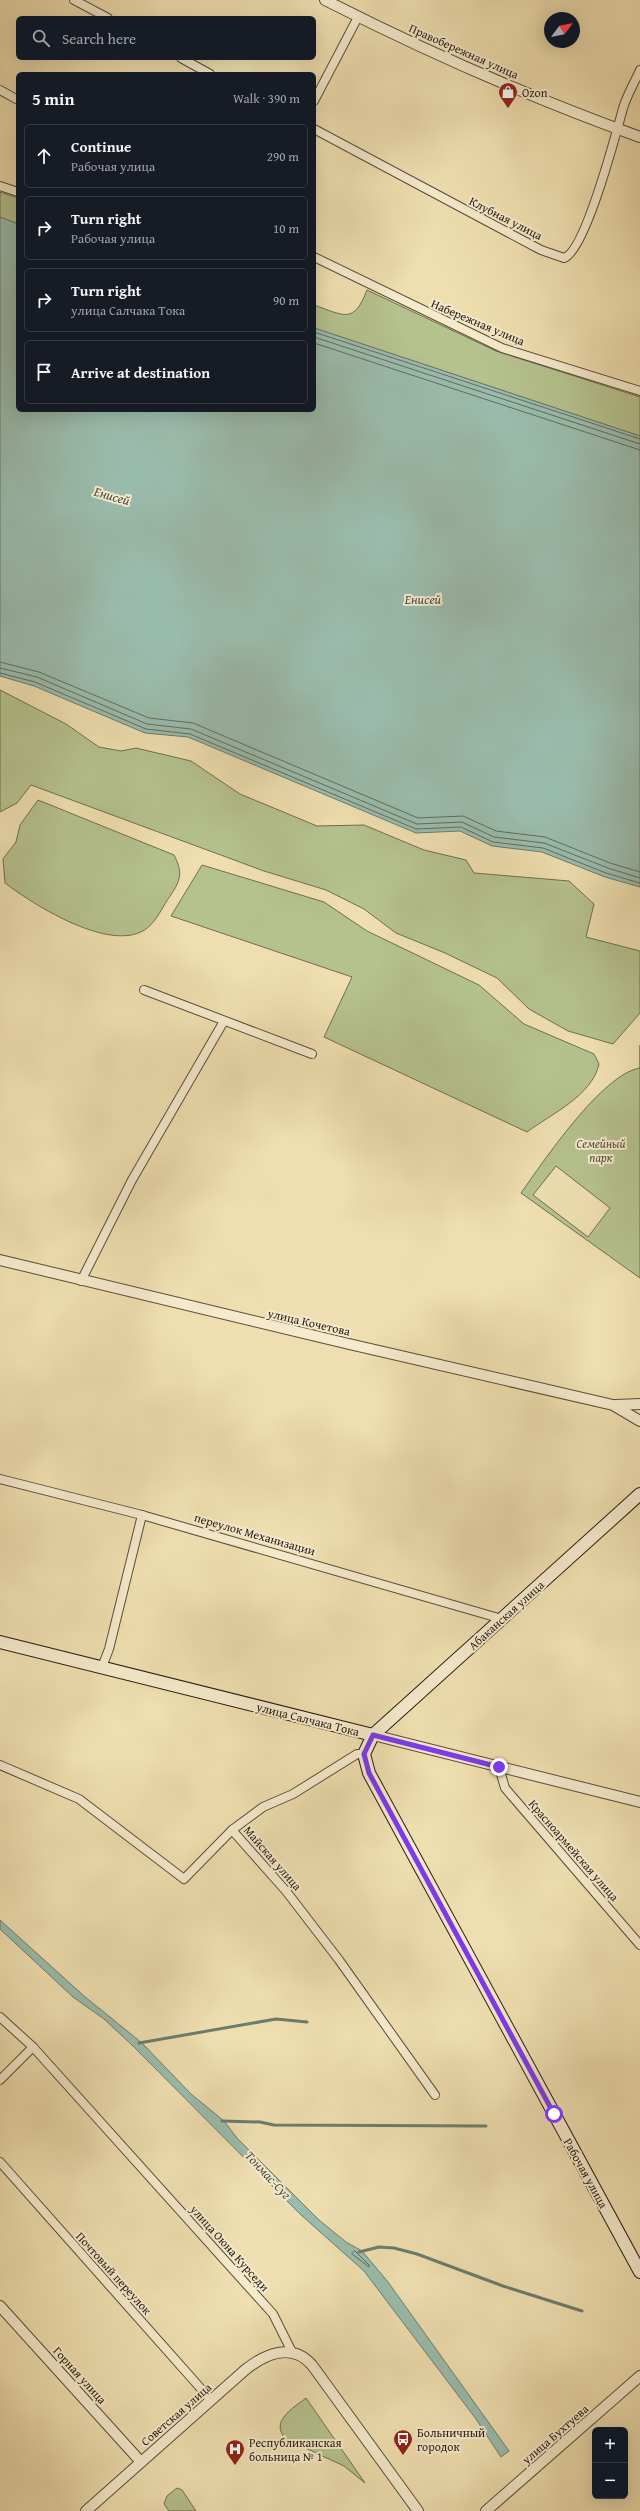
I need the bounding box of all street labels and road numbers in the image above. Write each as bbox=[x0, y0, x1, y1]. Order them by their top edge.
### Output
street label: Правобережная улица bbox=[406, 19, 522, 83]
street label: Клубная улица bbox=[466, 192, 546, 244]
street label: Набережная улица bbox=[429, 295, 528, 349]
street label: улица Кочетова bbox=[265, 1304, 352, 1340]
street label: переулок Механизации bbox=[192, 1509, 318, 1559]
street label: Абаканская улица bbox=[464, 1576, 548, 1654]
street label: улица Салчака Тока bbox=[254, 1698, 362, 1740]
street label: Красноармейская улица bbox=[525, 1795, 623, 1905]
street label: Майская улица bbox=[240, 1822, 306, 1894]
street label: Рабочая улица bbox=[560, 2135, 612, 2211]
street label: улица Оюна Курседи bbox=[186, 2200, 273, 2295]
street label: Почтовый переулок bbox=[72, 2228, 156, 2319]
street label: Горная улица bbox=[50, 2342, 111, 2408]
street label: Советская улица bbox=[137, 2378, 215, 2449]
street label: улица Бухтуева bbox=[517, 2400, 592, 2468]

